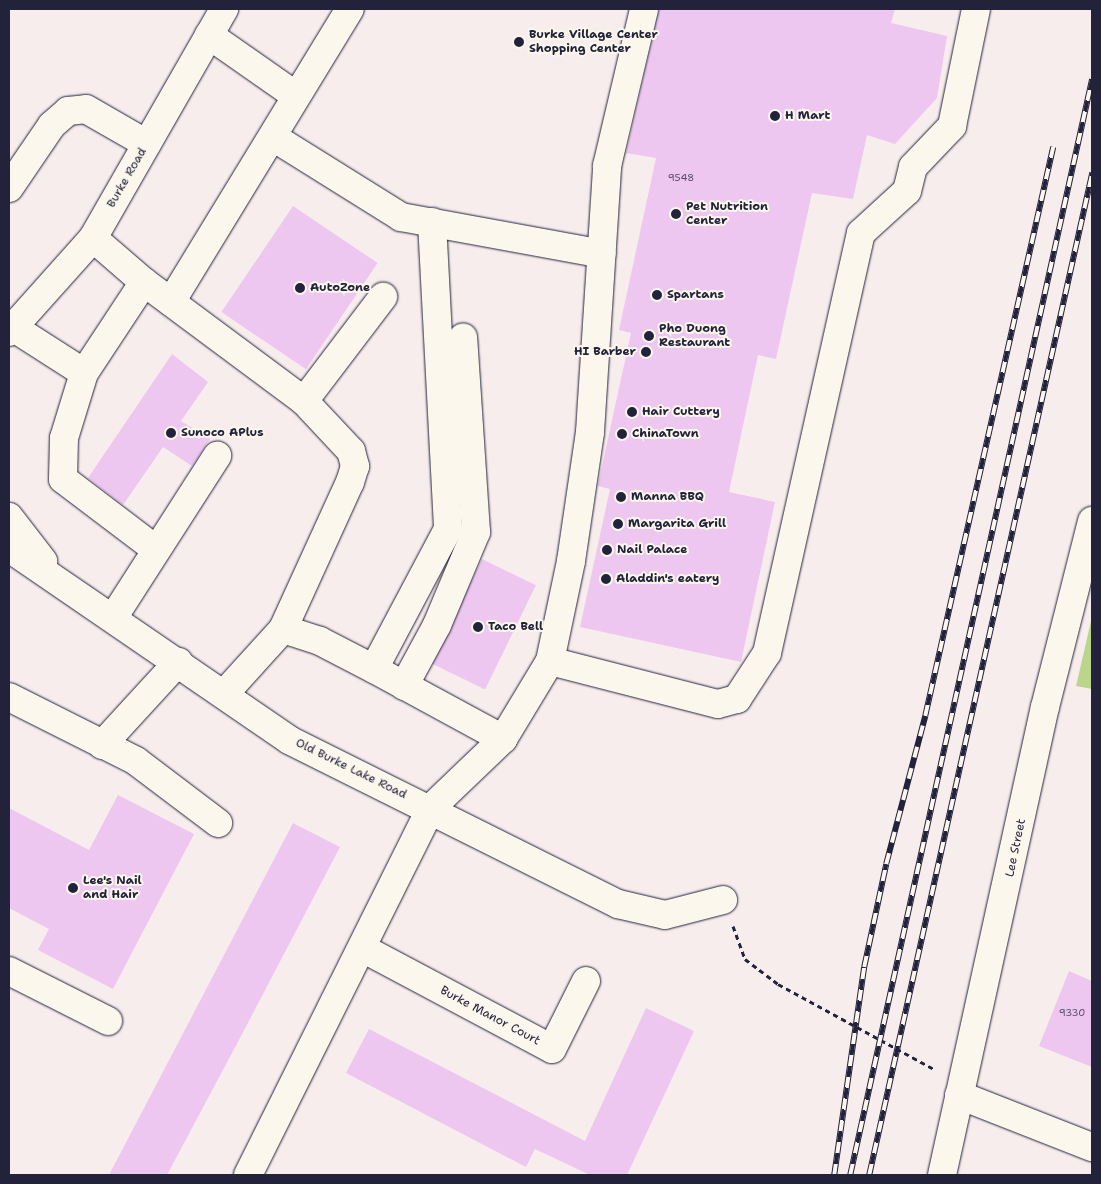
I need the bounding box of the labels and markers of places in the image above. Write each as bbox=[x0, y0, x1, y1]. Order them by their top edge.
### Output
place label: Burke Village Center Shopping Center bbox=[529, 28, 658, 56]
marker: Burke Village Center Shopping Center bbox=[513, 36, 525, 48]
place label: H Mart bbox=[785, 109, 830, 123]
marker: H Mart bbox=[769, 110, 781, 122]
place label: Pet Nutrition Center bbox=[686, 200, 768, 228]
marker: Pet Nutrition Center bbox=[670, 208, 682, 220]
place label: AutoZone bbox=[310, 281, 370, 295]
marker: AutoZone bbox=[294, 282, 306, 294]
place label: Spartans bbox=[667, 288, 724, 302]
marker: Spartans bbox=[651, 289, 663, 301]
place label: Pho Duong Restaurant bbox=[659, 322, 730, 350]
marker: Pho Duong Restaurant bbox=[643, 330, 655, 342]
place label: HI Barber bbox=[574, 345, 636, 359]
marker: HI Barber bbox=[640, 346, 652, 358]
place label: Hair Cuttery bbox=[642, 405, 720, 419]
marker: Hair Cuttery bbox=[626, 406, 638, 418]
place label: Sunoco APlus bbox=[181, 426, 263, 440]
marker: Sunoco APlus bbox=[165, 427, 177, 439]
place label: ChinaTown bbox=[632, 427, 699, 441]
marker: ChinaTown bbox=[616, 428, 628, 440]
place label: Manna BBQ bbox=[631, 490, 704, 504]
marker: Manna BBQ bbox=[615, 491, 627, 503]
place label: Margarita Grill bbox=[628, 517, 726, 531]
marker: Margarita Grill bbox=[612, 518, 624, 530]
place label: Nail Palace bbox=[617, 543, 687, 557]
marker: Nail Palace bbox=[601, 544, 613, 556]
place label: Aladdin's eatery bbox=[616, 572, 719, 586]
marker: Aladdin's eatery bbox=[600, 573, 612, 585]
place label: Taco Bell bbox=[488, 620, 543, 634]
marker: Taco Bell bbox=[472, 621, 484, 633]
place label: Lee's Nail and Hair bbox=[83, 874, 142, 902]
marker: Lee's Nail and Hair bbox=[67, 882, 79, 894]

